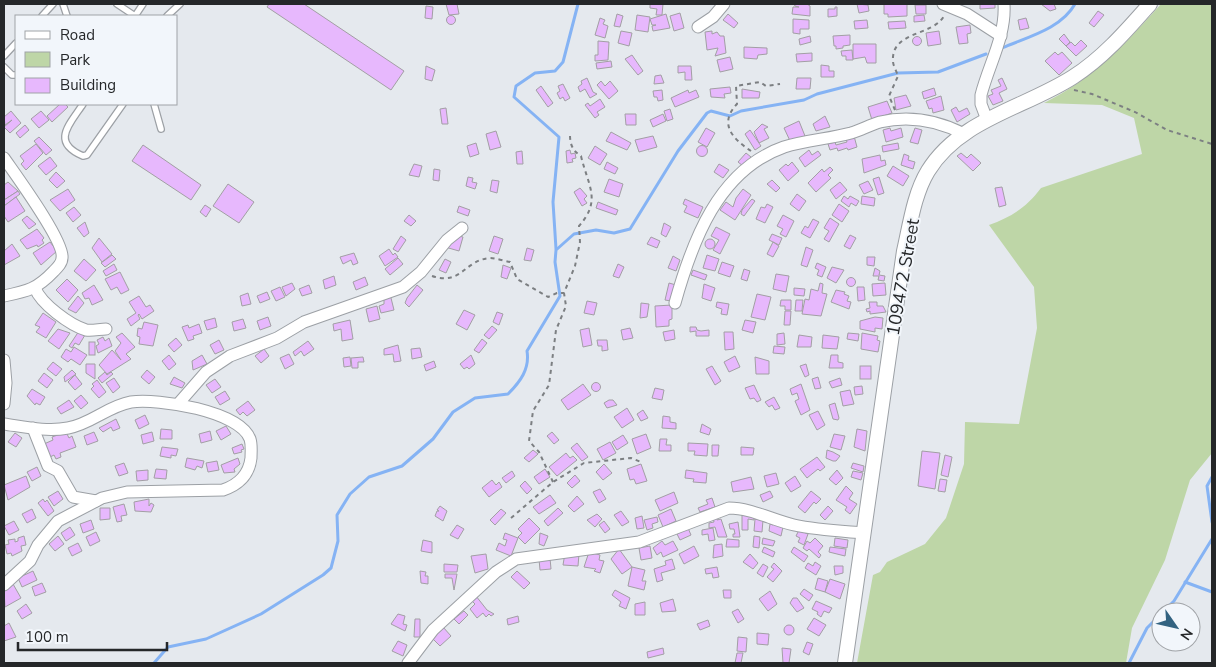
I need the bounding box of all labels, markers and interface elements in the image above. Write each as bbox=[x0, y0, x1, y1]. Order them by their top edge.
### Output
legend bbox=[15, 15, 178, 105]
text: Road bbox=[60, 25, 95, 45]
text: Park bbox=[60, 50, 90, 70]
text: Building bbox=[60, 75, 116, 95]
street label: 109472 Street bbox=[881, 216, 925, 337]
north arrow bbox=[1151, 602, 1201, 652]
scale bar bbox=[18, 620, 166, 652]
text: N bbox=[1176, 624, 1197, 644]
text: 100 m bbox=[25, 627, 69, 647]

